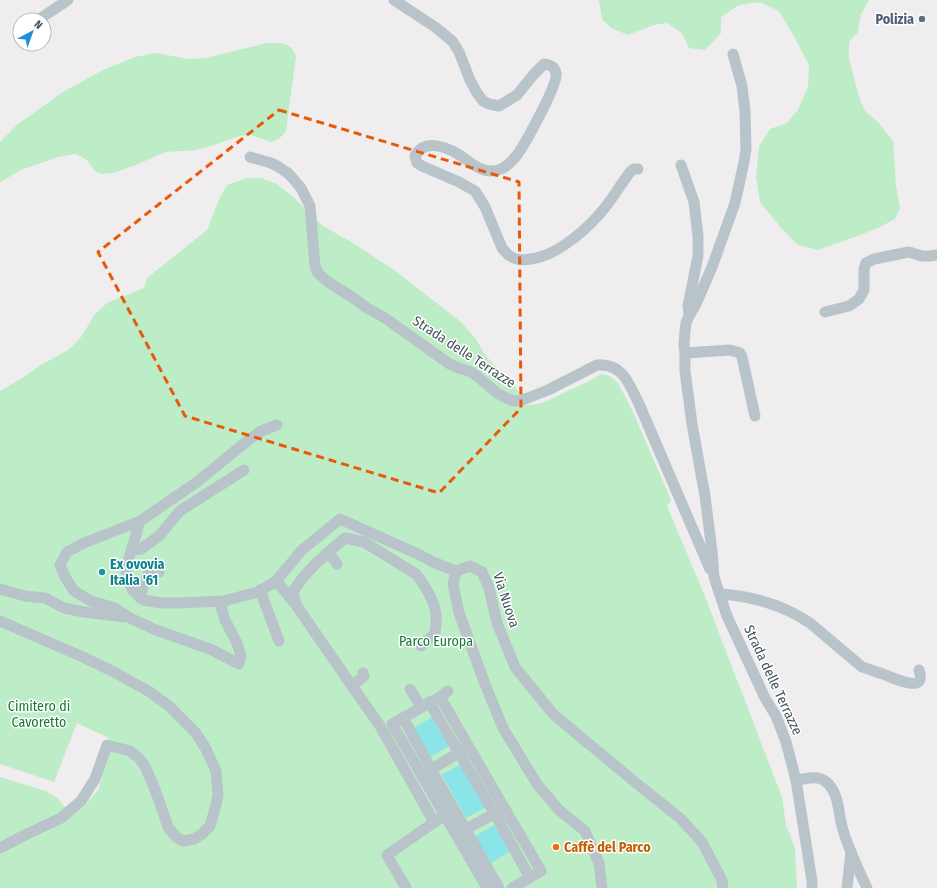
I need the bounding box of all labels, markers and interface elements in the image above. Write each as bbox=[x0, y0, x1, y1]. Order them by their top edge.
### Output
place label: Polizia bbox=[875, 11, 914, 28]
north arrow bbox=[12, 12, 52, 52]
marker: Polizia bbox=[917, 14, 927, 24]
text: N bbox=[31, 18, 45, 32]
street label: Strada delle Terrazze bbox=[409, 312, 519, 392]
place label: Ex ovovia Italia '61 bbox=[110, 556, 165, 589]
marker: Ex ovovia Italia '61 bbox=[97, 567, 107, 577]
street label: Via Nuova bbox=[489, 570, 523, 630]
street label: Strada delle Terrazze bbox=[740, 622, 806, 738]
park label: Parco Europa bbox=[399, 633, 473, 650]
park label: Cimitero di Cavoretto bbox=[8, 698, 70, 731]
place label: Caffè del Parco bbox=[564, 839, 651, 856]
marker: Caffè del Parco bbox=[551, 842, 561, 852]

